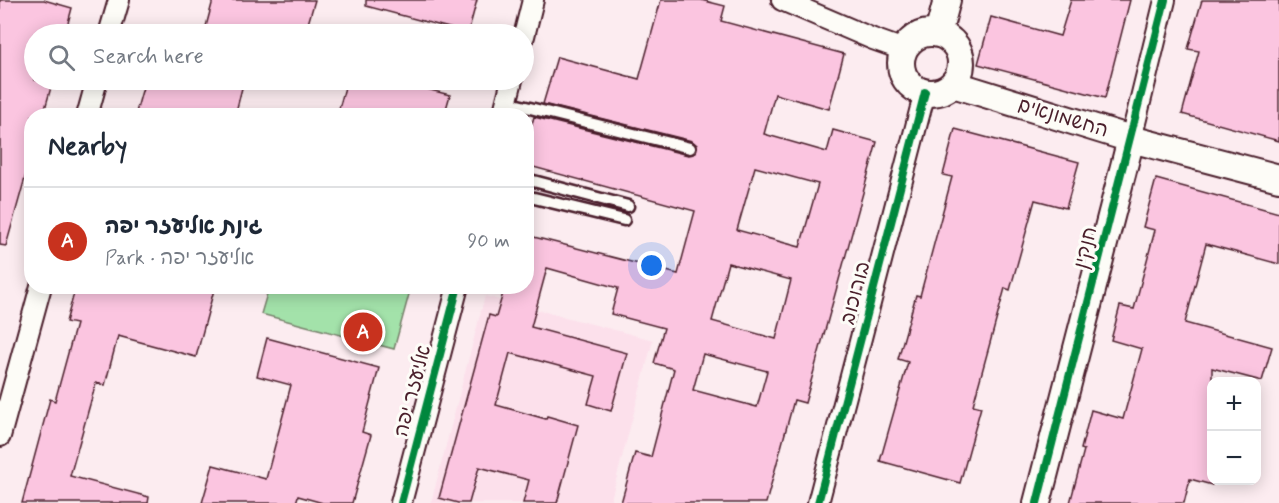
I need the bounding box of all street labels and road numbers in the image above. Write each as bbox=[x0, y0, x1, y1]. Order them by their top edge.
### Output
street label: החשמונאים bbox=[1014, 91, 1112, 145]
street label: חנקין bbox=[1068, 224, 1104, 272]
street label: בורוכוב bbox=[835, 259, 877, 327]
street label: אליעזר יפה bbox=[388, 342, 438, 440]

